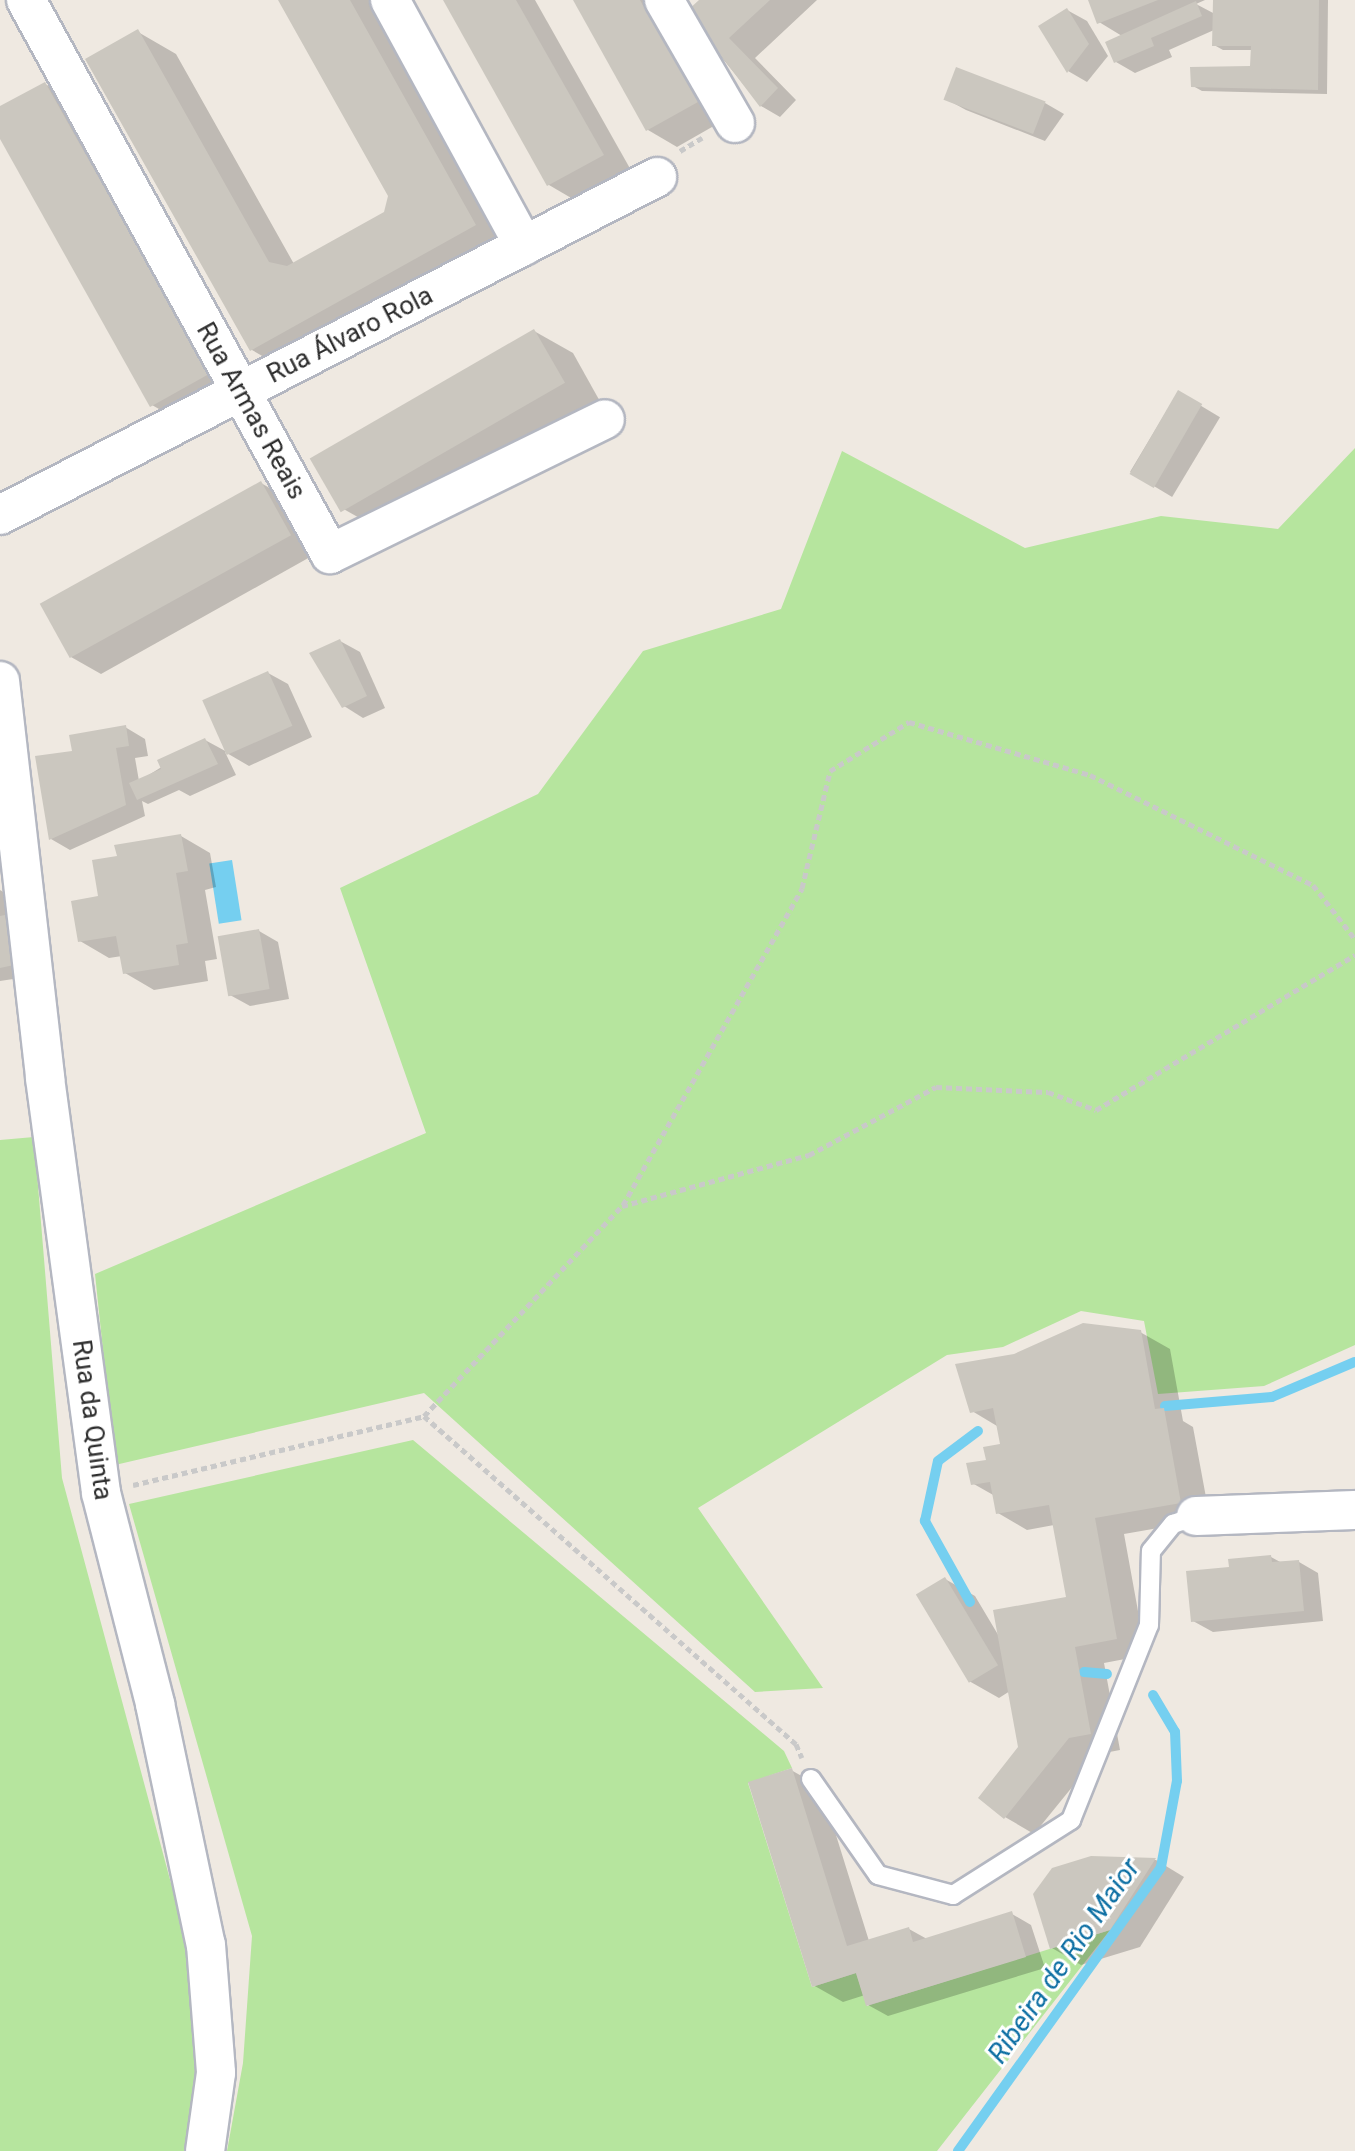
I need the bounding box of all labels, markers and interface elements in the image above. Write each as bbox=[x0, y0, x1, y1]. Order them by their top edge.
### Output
street label: Rua Álvaro Rola bbox=[262, 280, 438, 390]
street label: Rua Armas Reais bbox=[190, 317, 312, 505]
street label: Rua da Quinta bbox=[65, 1338, 119, 1502]
water label: Ribeira de Rio Maior bbox=[981, 1852, 1147, 2070]

